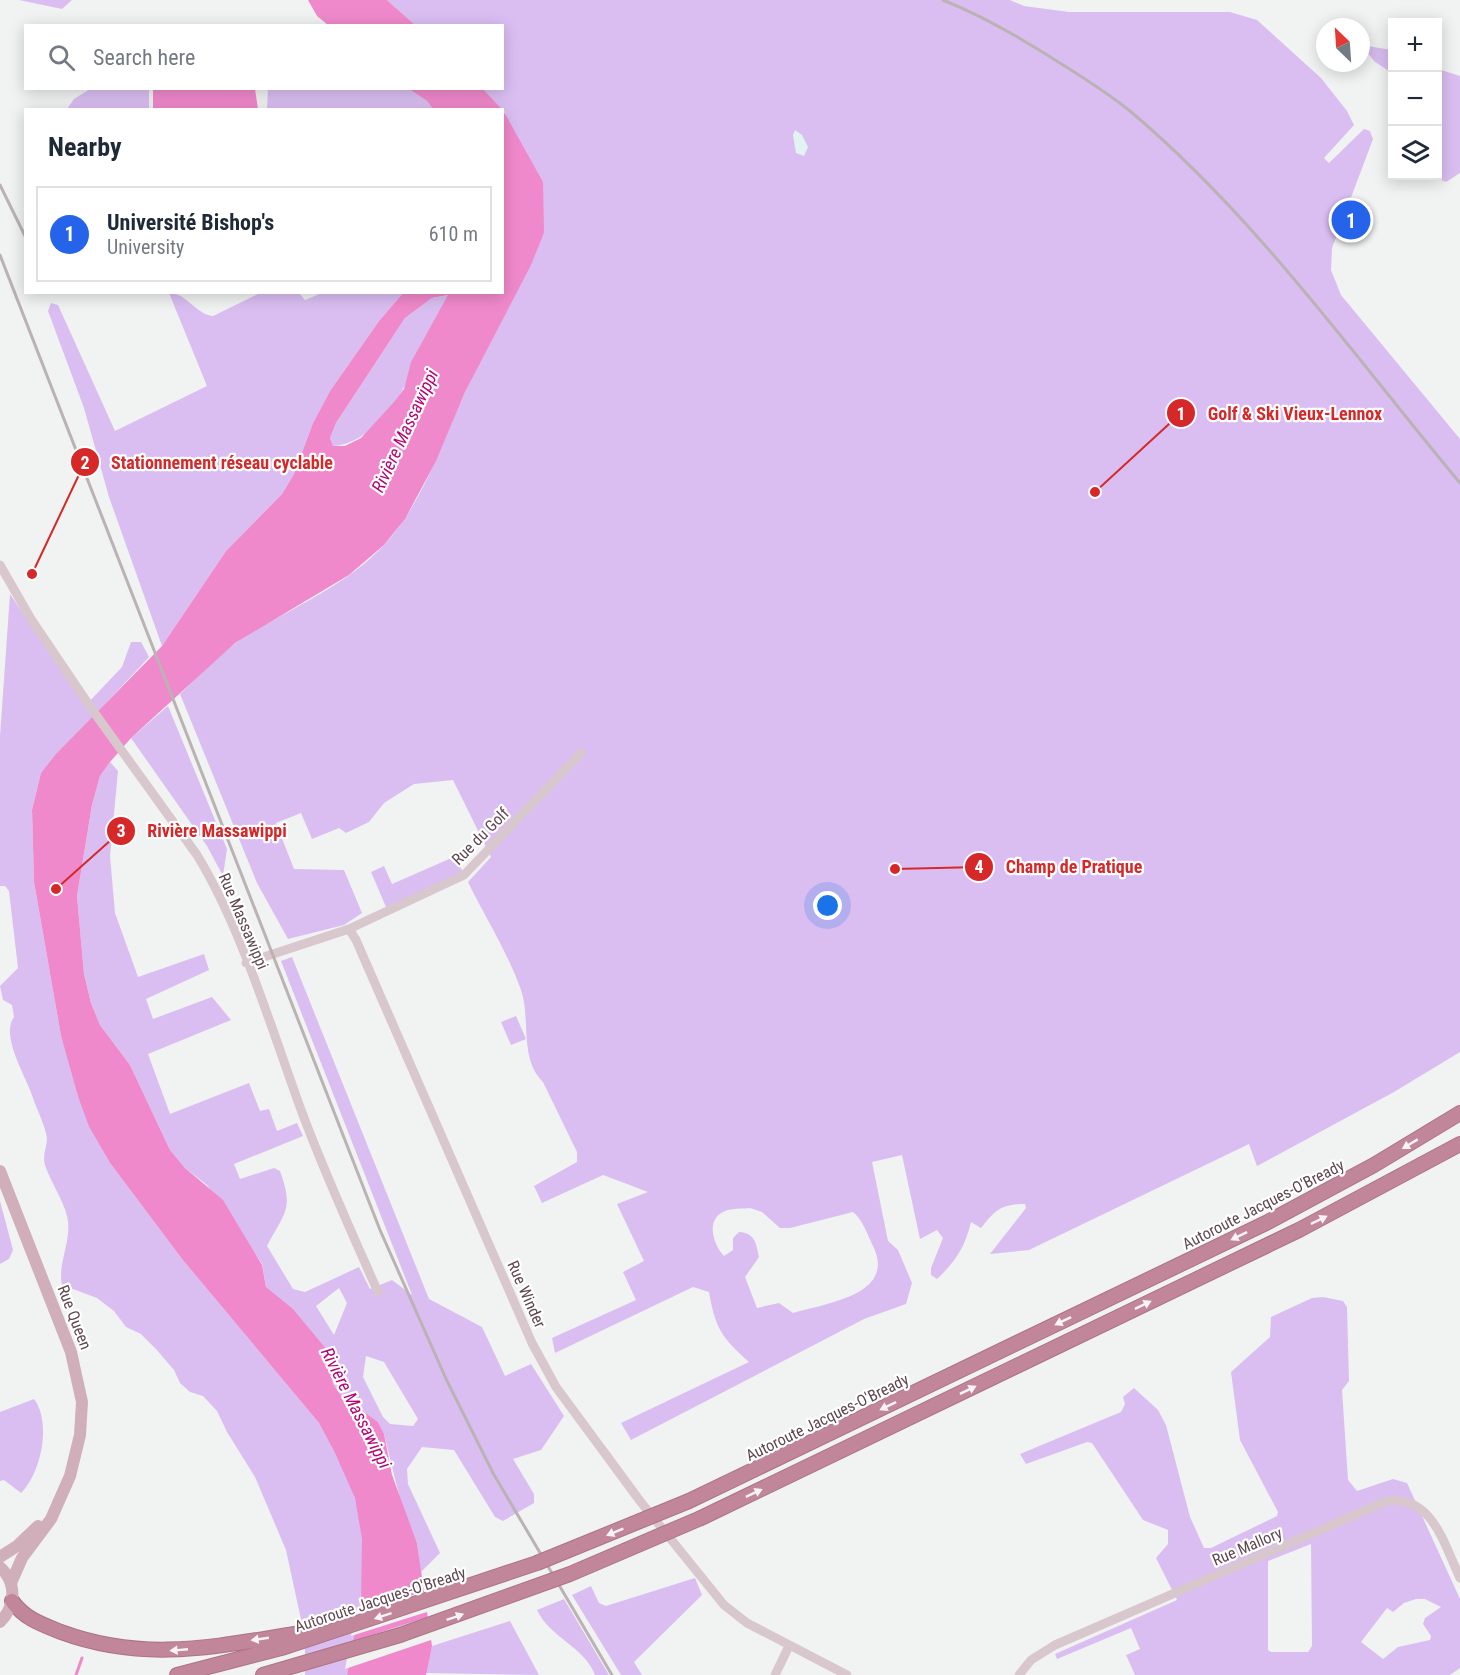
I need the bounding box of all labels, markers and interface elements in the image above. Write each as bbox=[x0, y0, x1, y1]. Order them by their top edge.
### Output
north arrow bbox=[1316, 18, 1370, 72]
map controls bbox=[1388, 18, 1442, 180]
button: + bbox=[1388, 18, 1442, 72]
search box bbox=[24, 24, 504, 90]
icon: search bbox=[45, 41, 78, 74]
text: Search here bbox=[93, 45, 195, 70]
button: − bbox=[1388, 72, 1442, 126]
button: layers bbox=[1388, 126, 1442, 180]
text: Nearby bbox=[48, 132, 122, 162]
pin: 1 bbox=[1332, 198, 1370, 242]
text: Université Bishop's bbox=[107, 210, 274, 235]
text: 1 bbox=[64, 222, 75, 246]
text: 610 m bbox=[429, 222, 478, 246]
text: University bbox=[107, 235, 184, 259]
water label: Rivière Massawippi bbox=[367, 365, 443, 495]
callout: Golf & Ski Vieux-Lennox bbox=[1166, 395, 1394, 431]
text: 1 bbox=[1176, 403, 1186, 424]
text: Golf & Ski Vieux-Lennox bbox=[1208, 403, 1382, 424]
callout: Stationnement réseau cyclable bbox=[70, 444, 345, 480]
text: 2 bbox=[80, 452, 90, 473]
text: Stationnement réseau cyclable bbox=[111, 452, 333, 473]
street label: Rue du Golf bbox=[448, 804, 513, 869]
callout: Rivière Massawippi bbox=[106, 813, 299, 849]
text: 3 bbox=[116, 820, 126, 841]
text: Rivière Massawippi bbox=[147, 820, 287, 841]
callout: Champ de Pratique bbox=[964, 849, 1155, 885]
text: 4 bbox=[974, 856, 984, 877]
text: Champ de Pratique bbox=[1006, 856, 1143, 877]
street label: Rue Massawippi bbox=[215, 870, 272, 972]
your location bbox=[813, 891, 842, 920]
one-way arrow bbox=[1402, 1138, 1418, 1149]
street label: Autoroute Jacques-O'Bready bbox=[1179, 1155, 1348, 1253]
one-way arrow bbox=[1310, 1216, 1327, 1225]
one-way arrow bbox=[1230, 1231, 1247, 1241]
street label: Rue Winder bbox=[503, 1258, 550, 1331]
street label: Rue Queen bbox=[54, 1282, 95, 1352]
one-way arrow bbox=[1135, 1301, 1152, 1310]
one-way arrow bbox=[1055, 1317, 1072, 1326]
water label: Rivière Massawippi bbox=[317, 1344, 396, 1473]
street label: Autoroute Jacques-O'Bready bbox=[743, 1370, 912, 1465]
one-way arrow bbox=[959, 1386, 976, 1395]
one-way arrow bbox=[879, 1401, 896, 1410]
one-way arrow bbox=[746, 1489, 763, 1498]
street label: Rue Mallory bbox=[1209, 1523, 1285, 1570]
one-way arrow bbox=[606, 1527, 624, 1537]
street label: Autoroute Jacques-O'Bready bbox=[292, 1563, 468, 1636]
one-way arrow bbox=[446, 1611, 464, 1621]
one-way arrow bbox=[374, 1612, 392, 1621]
one-way arrow bbox=[250, 1635, 269, 1644]
one-way arrow bbox=[169, 1645, 188, 1655]

